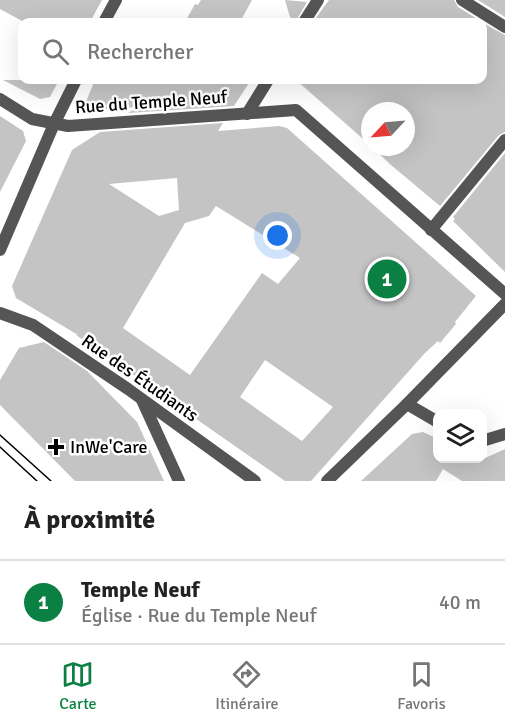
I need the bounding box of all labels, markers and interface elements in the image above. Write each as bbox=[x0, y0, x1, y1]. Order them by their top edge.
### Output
search box bbox=[18, 18, 487, 84]
icon: search bbox=[39, 35, 72, 68]
text: Rechercher bbox=[87, 38, 193, 65]
street label: Rue du Temple Neuf bbox=[74, 86, 229, 118]
north arrow bbox=[361, 102, 415, 156]
your location bbox=[263, 221, 292, 250]
pin: 1 bbox=[368, 256, 406, 302]
street label: Rue des Étudiants bbox=[77, 330, 203, 426]
map controls bbox=[433, 409, 487, 463]
button: layers bbox=[433, 409, 487, 463]
place label: InWe'Care bbox=[70, 436, 148, 458]
marker: InWe'Care bbox=[47, 438, 65, 456]
text: À proximité bbox=[24, 504, 155, 536]
text: Temple Neuf bbox=[81, 576, 200, 603]
text: 1 bbox=[38, 590, 49, 615]
text: 40 m bbox=[439, 590, 481, 615]
text: Église · Rue du Temple Neuf bbox=[81, 603, 316, 628]
tab: Carte bbox=[59, 658, 97, 714]
tab: Itinéraire bbox=[215, 658, 279, 714]
tab: Favoris bbox=[397, 658, 446, 714]

